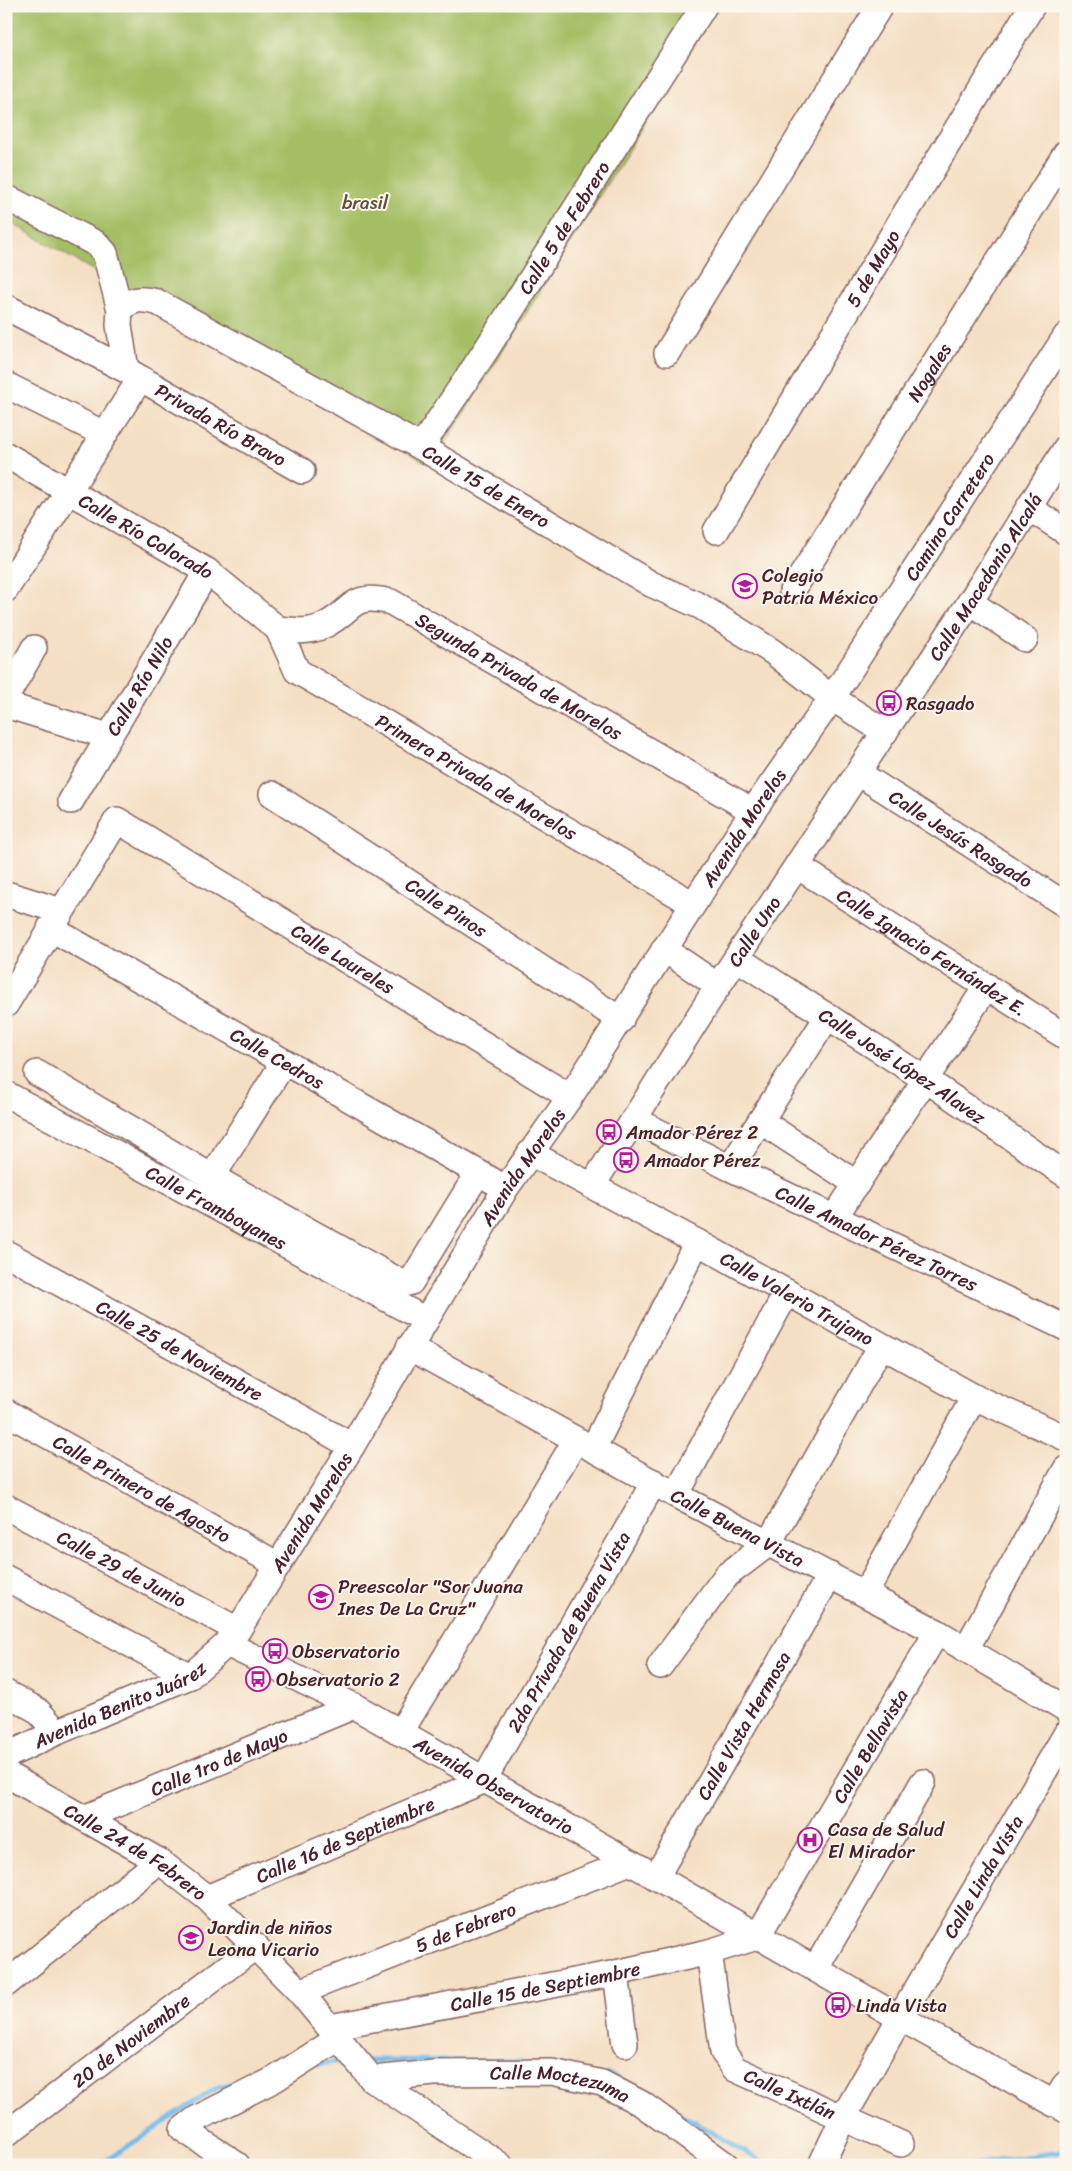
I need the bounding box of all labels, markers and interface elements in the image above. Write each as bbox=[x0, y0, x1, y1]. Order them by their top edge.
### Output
street label: Calle 5 de Febrero bbox=[509, 154, 619, 301]
park label: brasil bbox=[342, 186, 389, 219]
street label: 5 de Mayo bbox=[837, 223, 909, 314]
street label: Nogales bbox=[898, 336, 960, 409]
street label: Privada Río Bravo bbox=[149, 374, 293, 476]
street label: Calle 15 de Enero bbox=[416, 435, 557, 538]
street label: Camino Carretero bbox=[896, 446, 1004, 588]
street label: Calle Río Colorado bbox=[72, 484, 222, 588]
street label: Calle Macedonio Alcalá bbox=[920, 486, 1051, 668]
place label: Colegio Patria México bbox=[762, 559, 879, 614]
school or university icon: Colegio Patria México bbox=[732, 573, 758, 599]
street label: Segunda Privada de Morelos bbox=[409, 603, 629, 749]
street label: Calle Río Nilo bbox=[97, 629, 182, 742]
place label: Rasgado bbox=[906, 687, 974, 720]
bus stop icon: Rasgado bbox=[876, 690, 902, 716]
street label: Primera Privada de Morelos bbox=[369, 705, 584, 850]
street label: Avenida Morelos bbox=[692, 761, 795, 895]
street label: Calle Jesús Rasgado bbox=[882, 781, 1039, 897]
street label: Calle Pinos bbox=[399, 869, 494, 947]
street label: Calle Ignacio Fernández E. bbox=[830, 879, 1034, 1025]
street label: Calle Uno bbox=[719, 889, 790, 974]
street label: Calle Laureles bbox=[285, 914, 401, 1003]
street label: Calle José López Alavez bbox=[812, 999, 994, 1134]
street label: Calle Cedros bbox=[224, 1018, 331, 1099]
street label: Avenida Morelos bbox=[470, 1101, 575, 1233]
place label: Amador Pérez 2 bbox=[625, 1116, 758, 1149]
bus stop icon: Amador Pérez 2 bbox=[596, 1119, 622, 1145]
place label: Amador Pérez bbox=[643, 1144, 761, 1177]
bus stop icon: Amador Pérez bbox=[613, 1147, 639, 1173]
street label: Calle Framboyanes bbox=[139, 1156, 293, 1259]
street label: Calle Amador Pérez Torres bbox=[770, 1176, 984, 1301]
street label: Calle Valerio Trujano bbox=[714, 1242, 880, 1355]
street label: Calle 25 de Noviembre bbox=[90, 1290, 269, 1410]
street label: Calle Primero de Agosto bbox=[47, 1426, 237, 1552]
street label: Avenida Morelos bbox=[261, 1446, 361, 1580]
street label: Calle Buena Vista bbox=[665, 1479, 811, 1577]
street label: Calle 29 de Junio bbox=[51, 1521, 192, 1617]
street label: 2da Privada de Buena Vista bbox=[498, 1524, 640, 1739]
place label: Preescolar "Sor Juana Ines De La Cruz" bbox=[337, 1570, 523, 1625]
school or university icon: Preescolar "Sor Juana Ines De La Cruz" bbox=[308, 1584, 334, 1610]
place label: Observatorio bbox=[292, 1635, 400, 1668]
bus stop icon: Observatorio bbox=[262, 1638, 288, 1664]
street label: Calle Vista Hermosa bbox=[688, 1644, 800, 1806]
street label: Avenida Benito Juárez bbox=[27, 1652, 215, 1758]
place label: Observatorio 2 bbox=[276, 1663, 400, 1696]
bus stop icon: Observatorio 2 bbox=[245, 1666, 271, 1692]
street label: Calle Bellavista bbox=[823, 1682, 917, 1810]
street label: Calle 1ro de Mayo bbox=[145, 1719, 293, 1806]
street label: Avenida Observatorio bbox=[407, 1727, 580, 1844]
street label: Calle 16 de Septiembre bbox=[250, 1787, 440, 1893]
street label: Calle 24 de Febrero bbox=[57, 1794, 214, 1909]
street label: Calle Linda Vista bbox=[934, 1808, 1033, 1945]
place label: Casa de Salud El Mirador bbox=[828, 1813, 946, 1868]
hospital icon: Casa de Salud El Mirador bbox=[797, 1827, 823, 1853]
street label: 5 de Febrero bbox=[410, 1892, 521, 1962]
place label: Jardin de niños Leona Vicario bbox=[207, 1911, 332, 1966]
school or university icon: Jardin de niños Leona Vicario bbox=[178, 1925, 204, 1951]
street label: Calle 15 de Septiembre bbox=[447, 1952, 644, 2021]
street label: 20 de Noviembre bbox=[64, 1985, 198, 2097]
place label: Linda Vista bbox=[856, 1989, 947, 2022]
bus stop icon: Linda Vista bbox=[825, 1992, 851, 2018]
street label: Calle Moctezuma bbox=[490, 2056, 637, 2112]
street label: Calle Ixtlán bbox=[738, 2059, 841, 2129]

